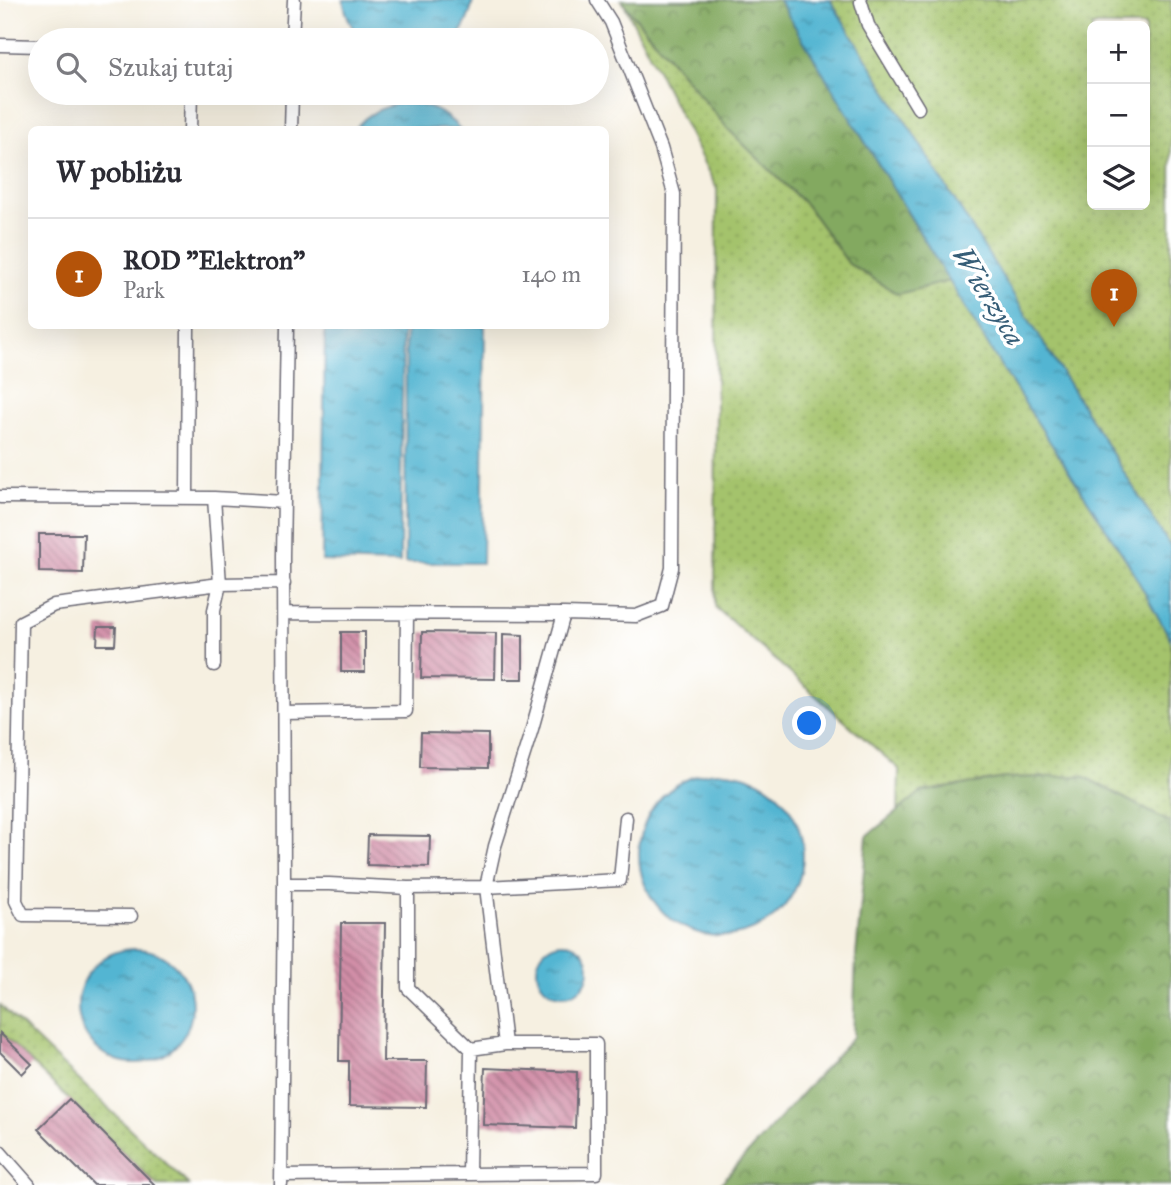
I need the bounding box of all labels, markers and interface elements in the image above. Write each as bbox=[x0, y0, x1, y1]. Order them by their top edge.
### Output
map controls bbox=[1087, 21, 1150, 210]
button: + bbox=[1087, 21, 1150, 84]
search box bbox=[28, 28, 609, 105]
icon: search bbox=[52, 48, 90, 86]
text: Szukaj tutaj bbox=[108, 51, 233, 83]
button: − bbox=[1087, 84, 1150, 147]
button: layers bbox=[1087, 147, 1150, 210]
text: W pobliżu bbox=[56, 154, 182, 190]
water label: Wierzyca bbox=[945, 240, 1033, 352]
text: ROD "Elektron" bbox=[123, 244, 305, 276]
text: 1 bbox=[74, 260, 84, 288]
text: 140 m bbox=[521, 260, 581, 288]
pin: 1 bbox=[1091, 269, 1137, 327]
text: Park bbox=[123, 276, 165, 304]
your location bbox=[792, 706, 826, 740]

